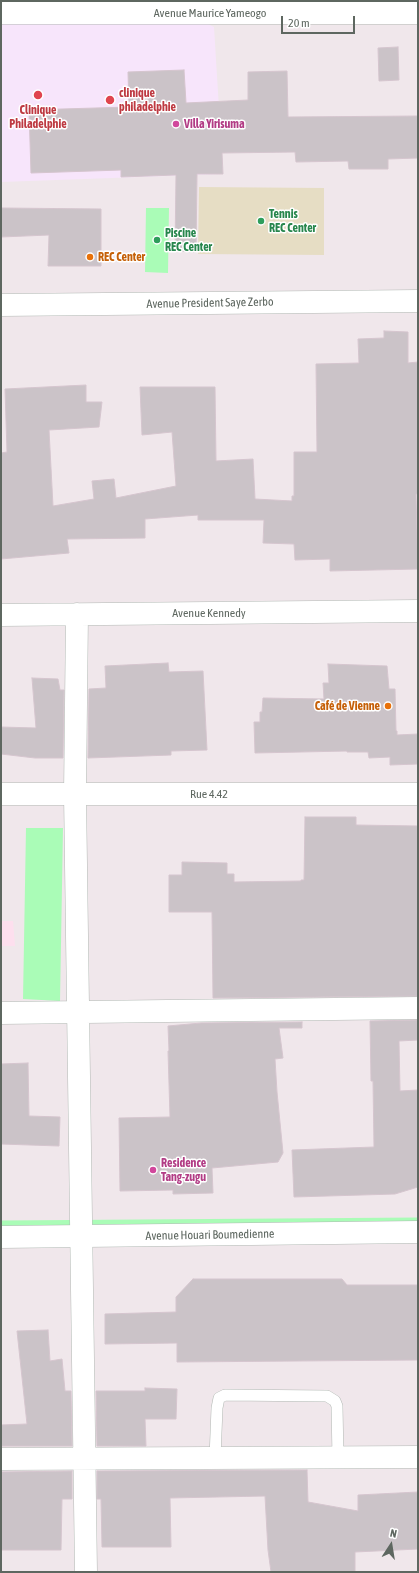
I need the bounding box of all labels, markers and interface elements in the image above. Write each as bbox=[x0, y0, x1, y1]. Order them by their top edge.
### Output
street label: Avenue Maurice Yameogo bbox=[154, 6, 266, 20]
scale bar bbox=[283, 8, 357, 34]
text: 20 m bbox=[288, 16, 310, 30]
place label: clinique philadelphie bbox=[119, 86, 176, 114]
marker: Clinique Philadelphie bbox=[32, 89, 44, 101]
marker: clinique philadelphie bbox=[104, 94, 116, 106]
place label: Clinique Philadelphie bbox=[9, 103, 67, 131]
place label: Villa Yirisuma bbox=[184, 117, 245, 131]
marker: Villa Yirisuma bbox=[171, 119, 181, 129]
place label: Tennis REC Center bbox=[269, 207, 316, 235]
marker: Tennis REC Center bbox=[256, 216, 266, 226]
place label: Piscine REC Center bbox=[165, 226, 212, 254]
marker: Piscine REC Center bbox=[152, 235, 162, 245]
place label: REC Center bbox=[98, 250, 145, 264]
marker: REC Center bbox=[85, 252, 95, 262]
street label: Avenue President Saye Zerbo bbox=[146, 295, 274, 311]
street label: Avenue Kennedy bbox=[172, 606, 246, 620]
place label: Café de Vienne bbox=[315, 699, 380, 713]
marker: Café de Vienne bbox=[383, 701, 393, 711]
street label: Rue 4.42 bbox=[190, 787, 228, 801]
place label: Residence Tang-zugu bbox=[161, 1156, 206, 1184]
marker: Residence Tang-zugu bbox=[148, 1165, 158, 1175]
street label: Avenue Houari Boumedienne bbox=[145, 1227, 275, 1243]
north arrow bbox=[371, 1525, 411, 1565]
text: N bbox=[389, 1527, 398, 1540]

